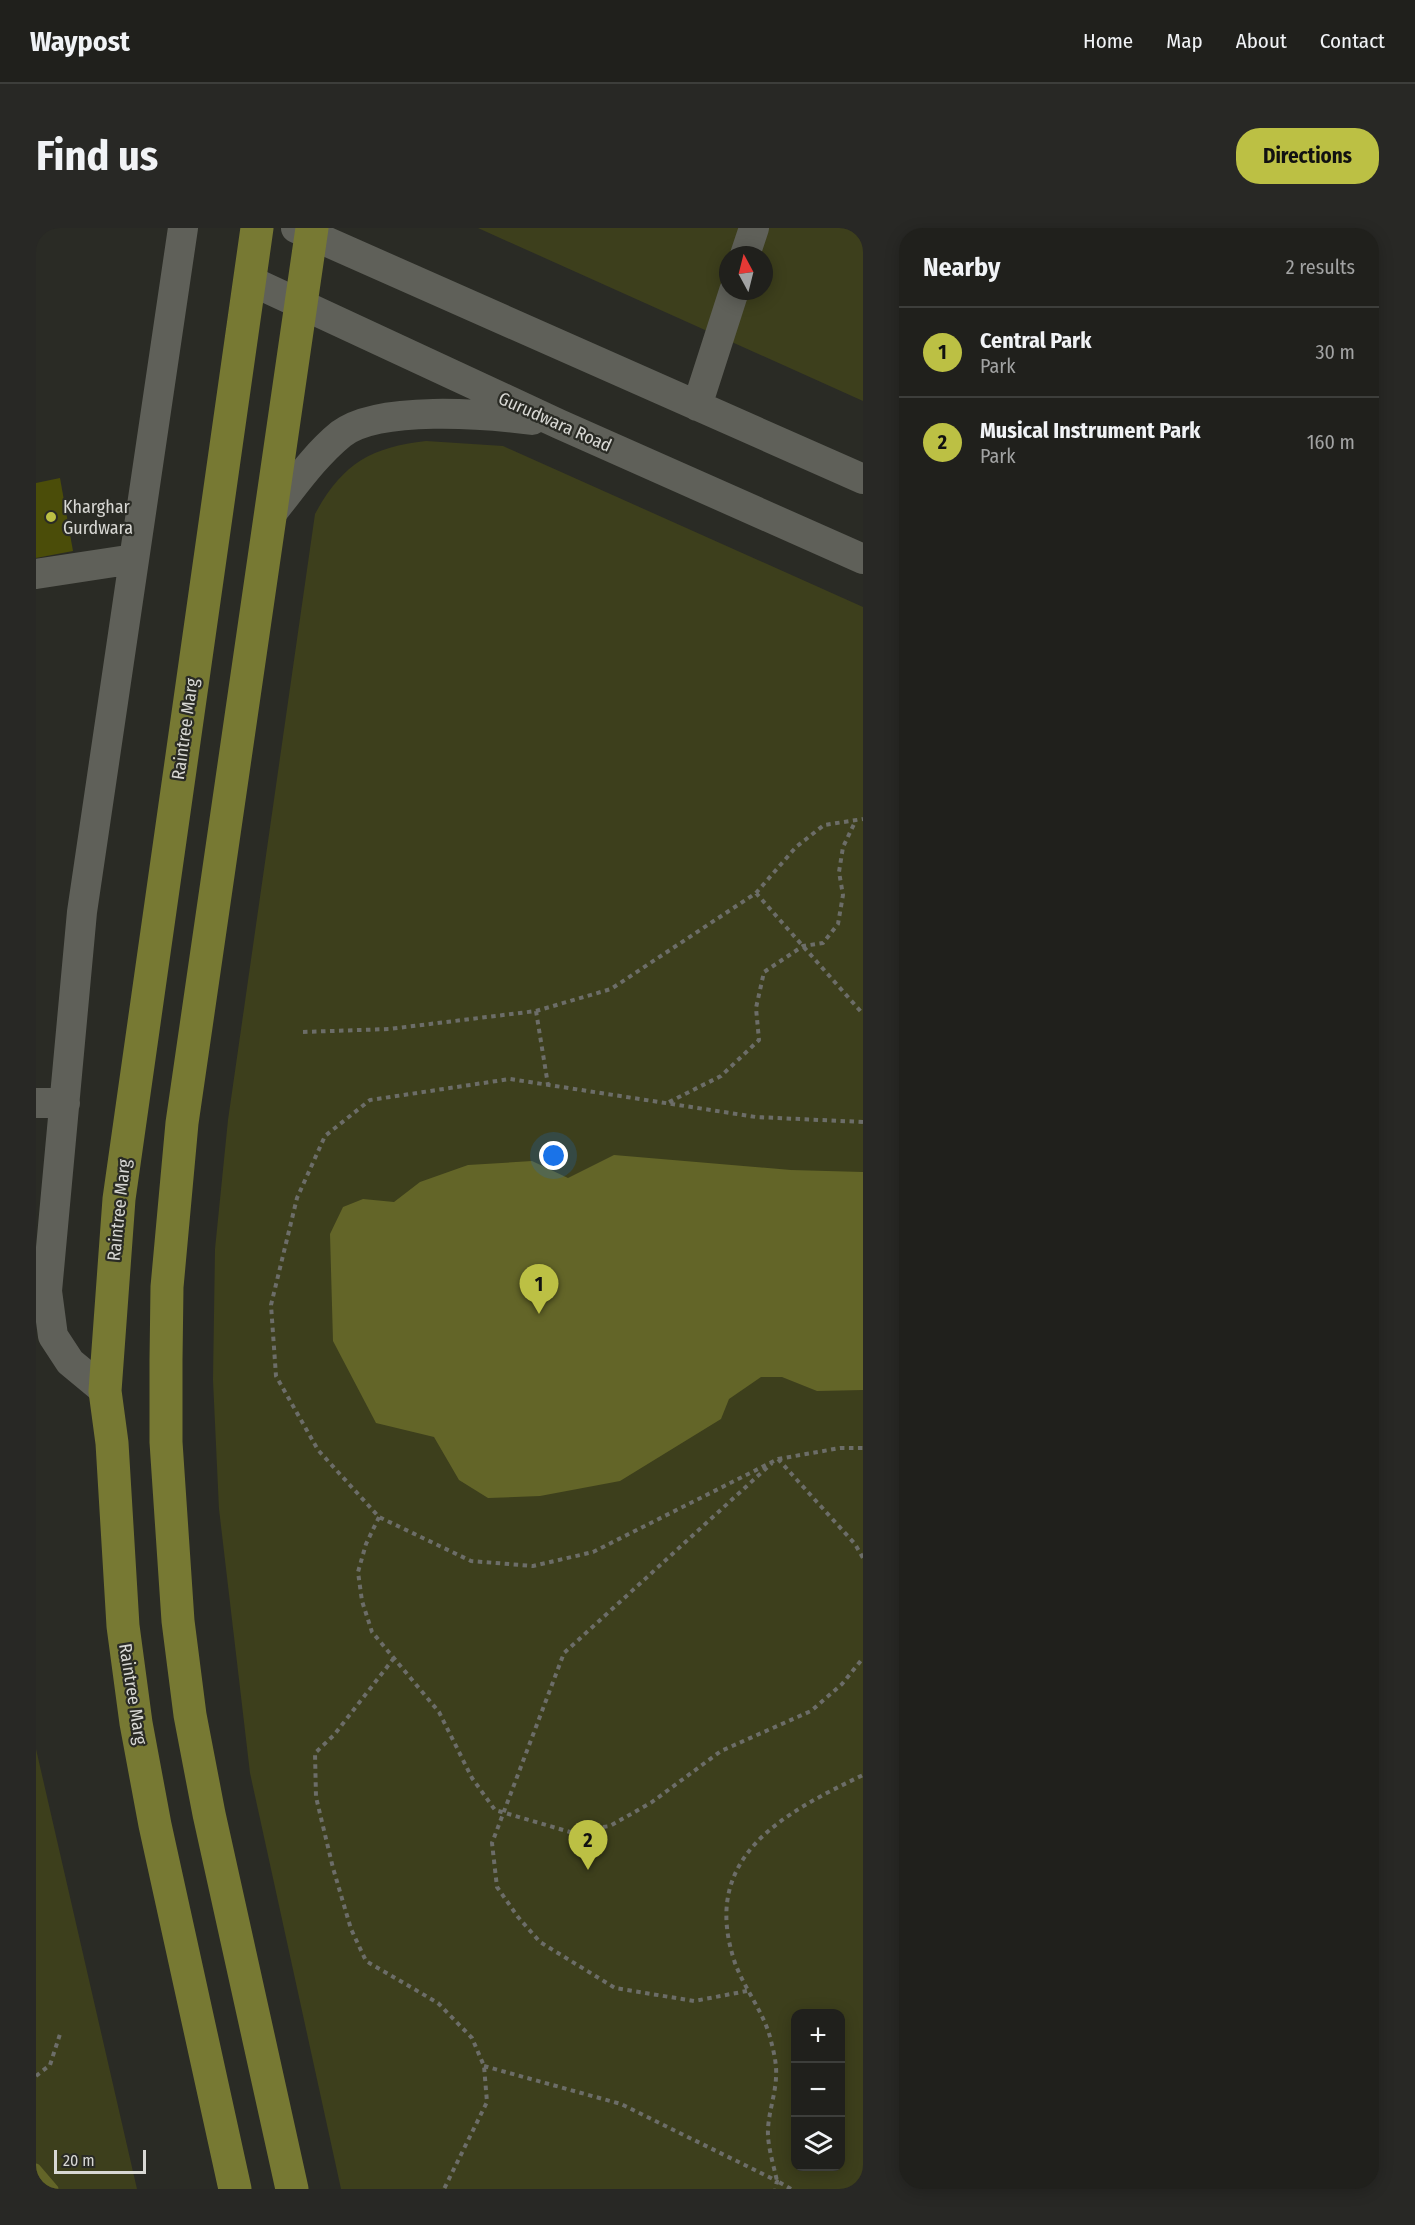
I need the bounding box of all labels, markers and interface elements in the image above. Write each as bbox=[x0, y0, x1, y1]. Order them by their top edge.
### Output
text: Waypost bbox=[30, 25, 130, 58]
text: Home bbox=[1083, 28, 1133, 54]
text: Map bbox=[1166, 28, 1203, 54]
text: About bbox=[1236, 28, 1287, 54]
text: Contact bbox=[1320, 28, 1385, 54]
button: Directions bbox=[1236, 128, 1379, 184]
text: Find us bbox=[36, 131, 158, 181]
north arrow bbox=[719, 246, 773, 300]
text: Nearby bbox=[923, 252, 1000, 283]
text: 2 results bbox=[1286, 255, 1355, 279]
text: Central Park bbox=[980, 327, 1091, 354]
text: 1 bbox=[938, 340, 947, 364]
text: 30 m bbox=[1315, 340, 1355, 364]
text: Park bbox=[980, 354, 1016, 378]
street label: Gurudwara Road bbox=[495, 387, 615, 457]
text: Musical Instrument Park bbox=[980, 417, 1200, 444]
text: 2 bbox=[938, 430, 947, 454]
text: 160 m bbox=[1307, 430, 1355, 454]
text: Park bbox=[980, 444, 1016, 468]
place label: Kharghar Gurdwara bbox=[63, 496, 133, 539]
marker: Kharghar Gurdwara bbox=[44, 510, 58, 524]
street label: Raintree Marg bbox=[167, 676, 203, 781]
your location bbox=[539, 1141, 568, 1170]
street label: Raintree Marg bbox=[103, 1157, 135, 1262]
pin: 1 bbox=[520, 1264, 558, 1314]
street label: Raintree Marg bbox=[114, 1642, 152, 1747]
pin: 2 bbox=[568, 1820, 608, 1870]
map controls bbox=[791, 2009, 845, 2171]
button: + bbox=[791, 2009, 845, 2063]
button: − bbox=[791, 2063, 845, 2117]
button: layers bbox=[791, 2117, 845, 2171]
scale bar bbox=[54, 2147, 146, 2174]
text: 20 m bbox=[63, 2151, 94, 2170]

